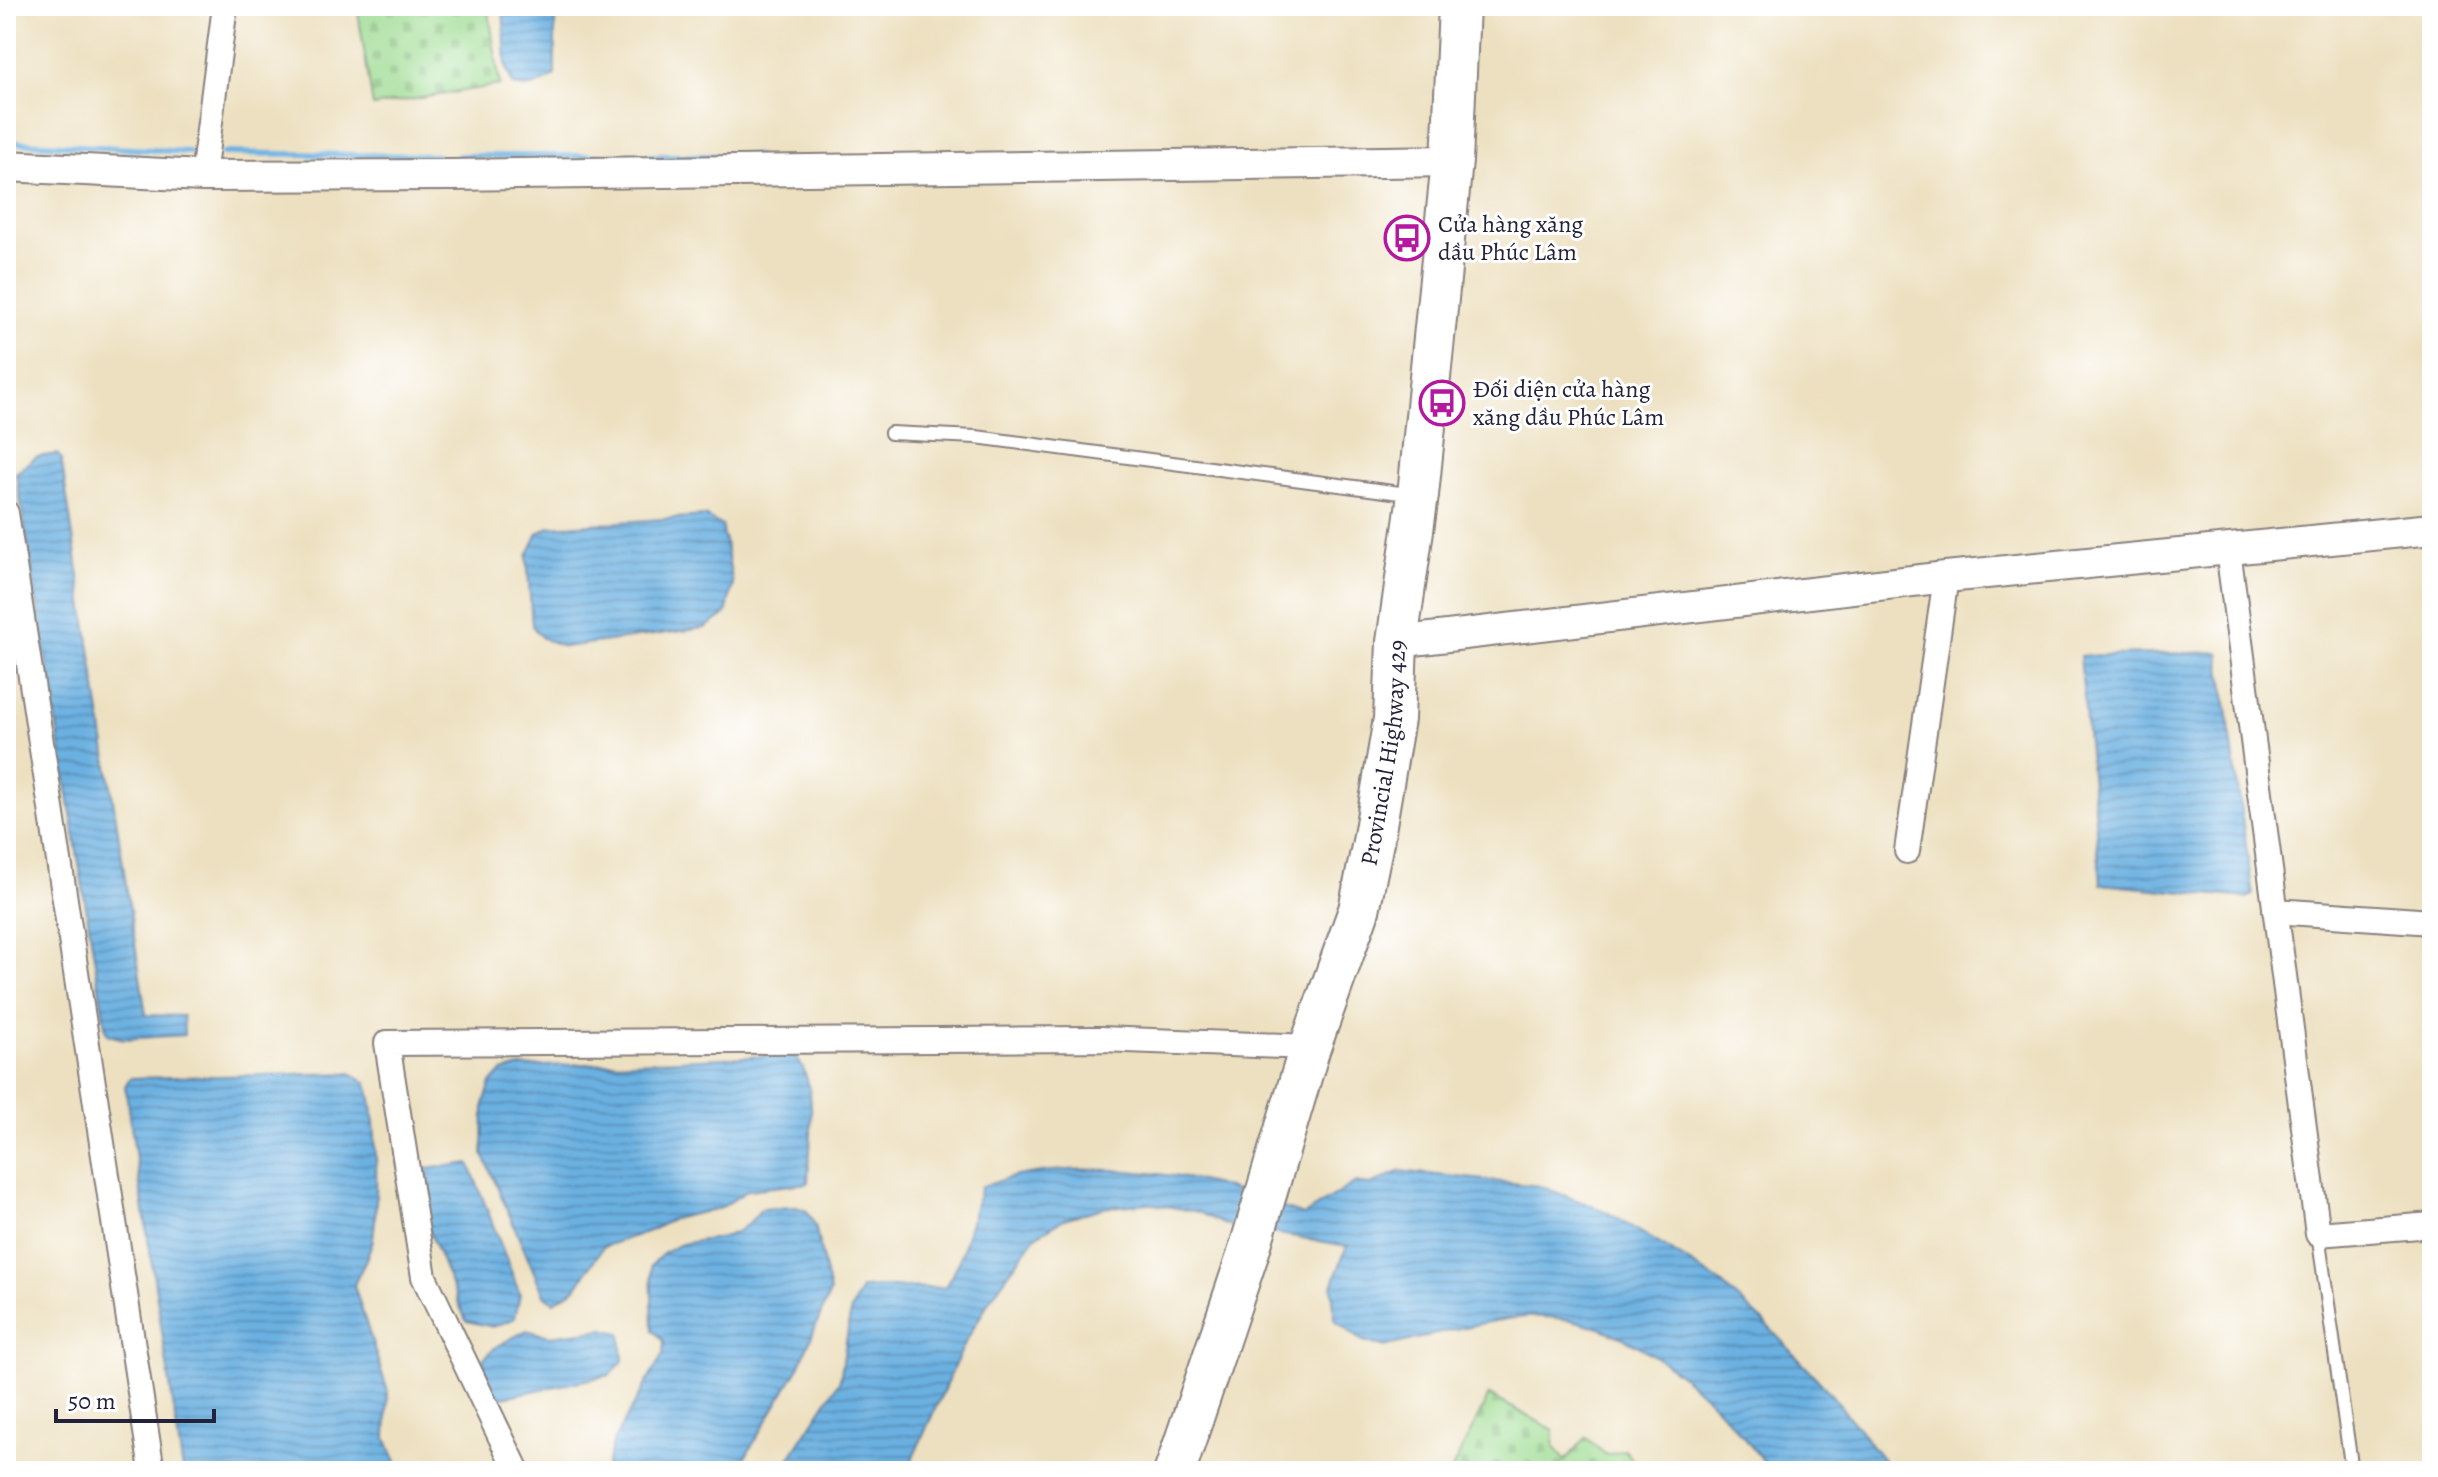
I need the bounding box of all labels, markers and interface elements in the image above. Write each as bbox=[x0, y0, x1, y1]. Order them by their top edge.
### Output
place label: Cửa hàng xăng dầu Phúc Lâm bbox=[1438, 208, 1583, 268]
bus stop icon: Cửa hàng xăng dầu Phúc Lâm bbox=[1383, 214, 1431, 262]
place label: Đối diện cửa hàng xăng dầu Phúc Lâm bbox=[1473, 373, 1664, 433]
bus stop icon: Đối diện cửa hàng xăng dầu Phúc Lâm bbox=[1418, 379, 1466, 427]
street label: Provincial Highway 429 bbox=[1353, 639, 1413, 869]
scale bar bbox=[56, 1373, 214, 1423]
text: 50 m bbox=[68, 1385, 116, 1417]

